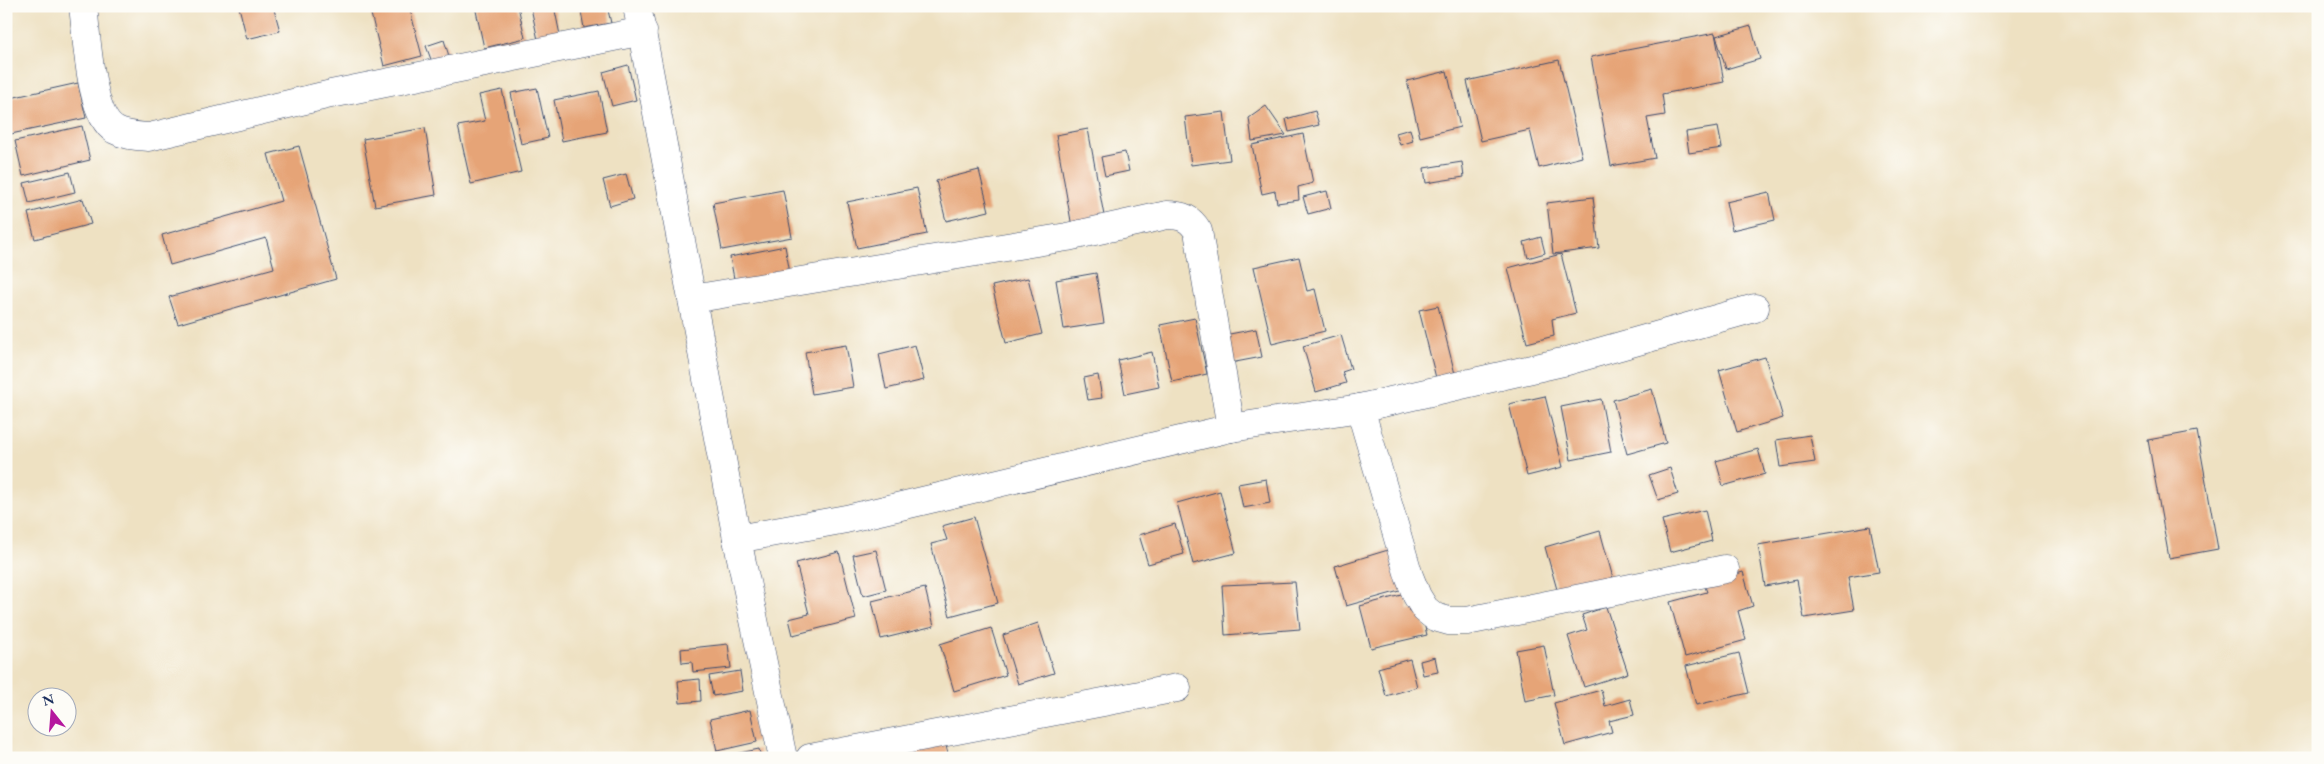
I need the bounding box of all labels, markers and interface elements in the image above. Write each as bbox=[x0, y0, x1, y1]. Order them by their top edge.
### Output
north arrow bbox=[28, 686, 78, 736]
text: N bbox=[40, 689, 57, 710]

